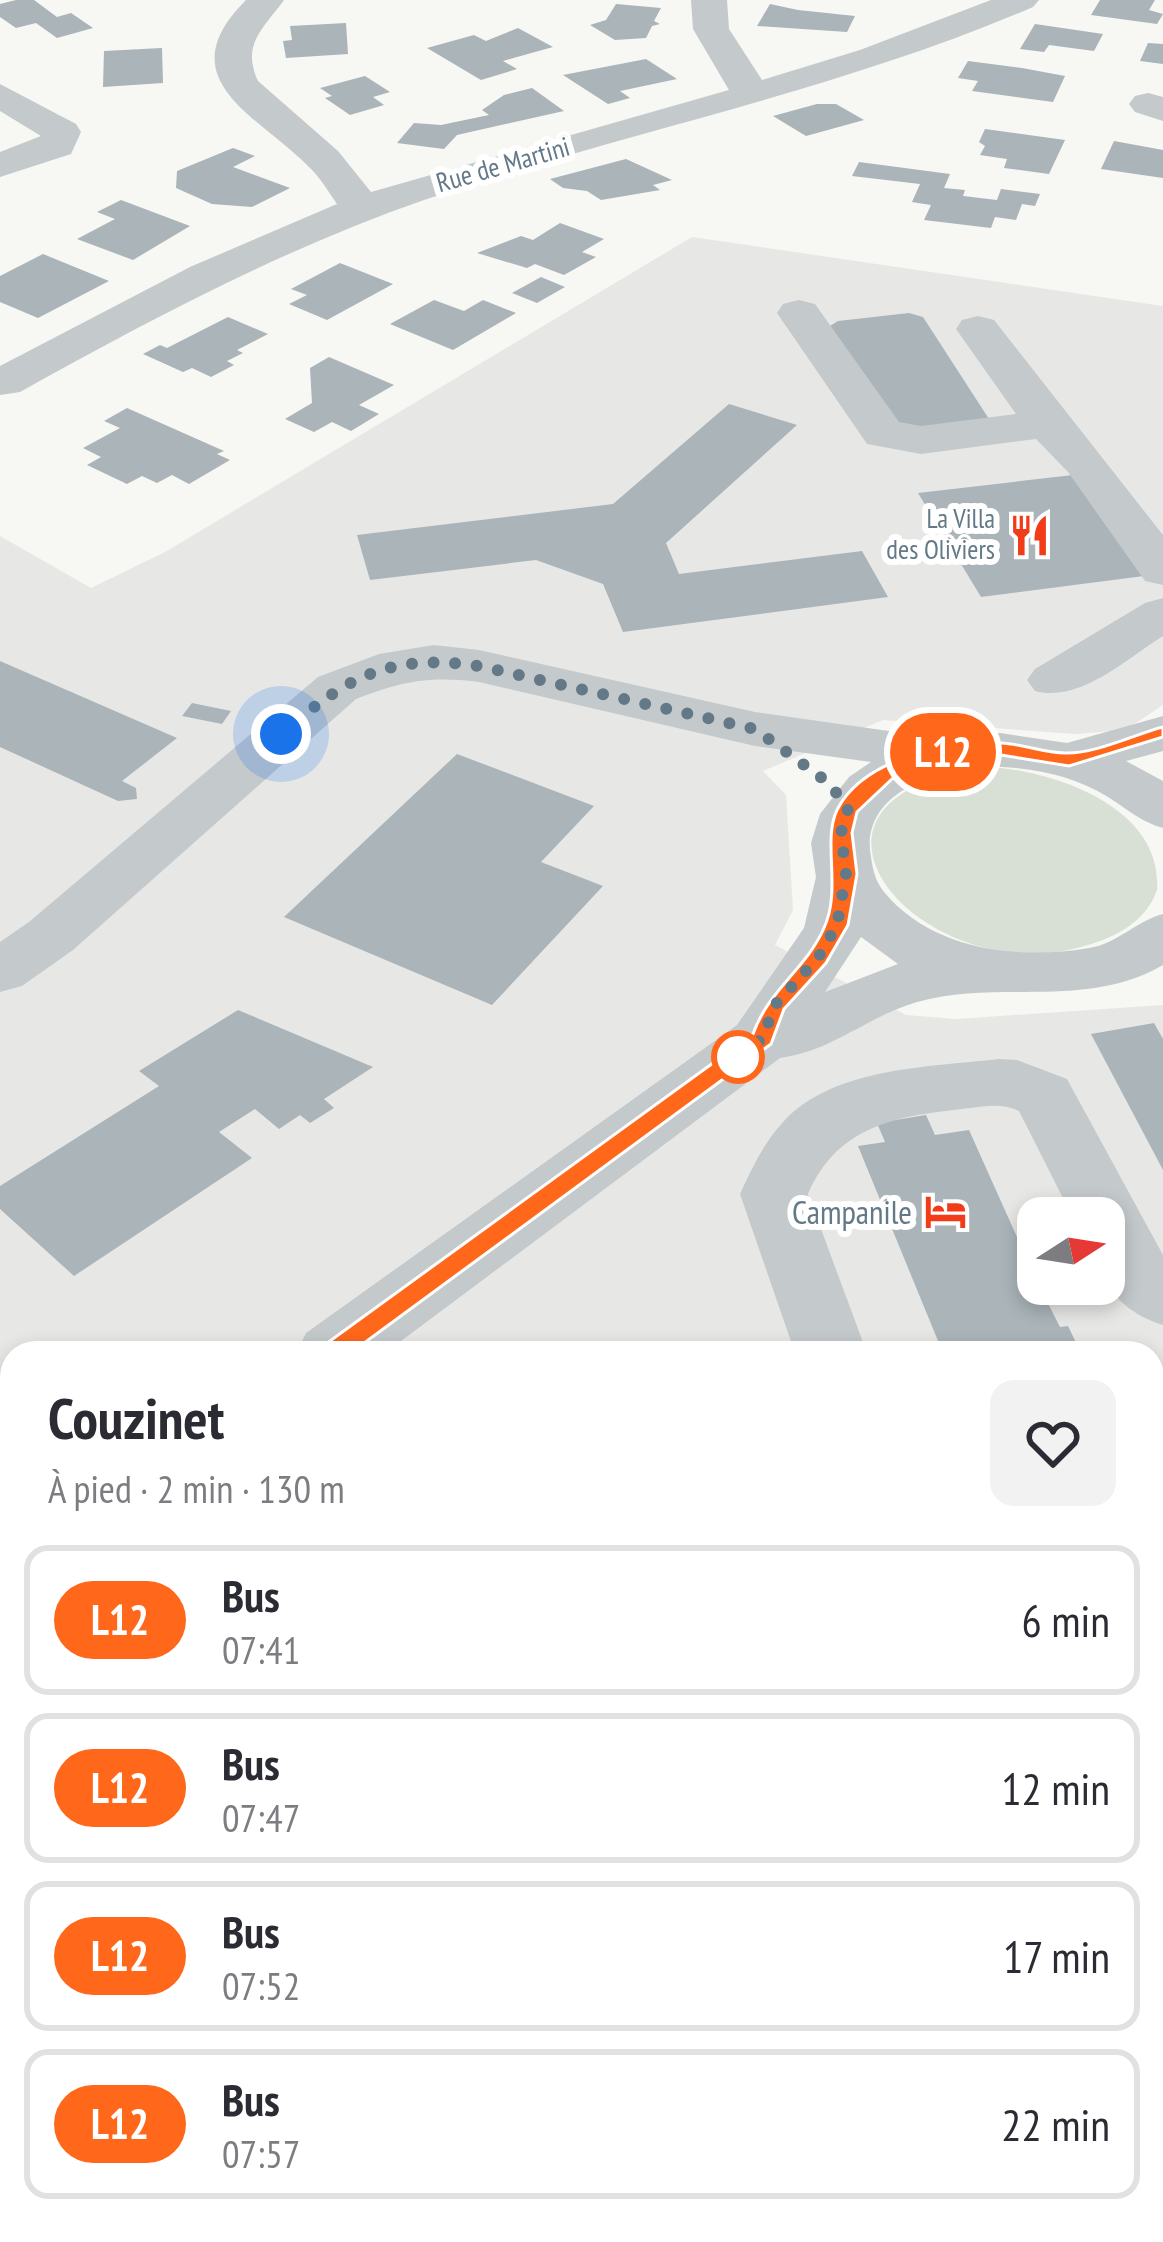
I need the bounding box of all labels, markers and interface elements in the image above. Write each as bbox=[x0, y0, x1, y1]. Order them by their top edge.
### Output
street label: Rue de Martini bbox=[432, 129, 573, 199]
place label: La Villa des Oliviers bbox=[886, 501, 995, 566]
restaurant icon: La Villa des Oliviers bbox=[1006, 512, 1052, 558]
your location bbox=[251, 704, 311, 764]
line badge: L12 bbox=[874, 713, 1012, 791]
text: L12 bbox=[914, 724, 972, 779]
unlabelled marker bbox=[713, 1032, 763, 1082]
hotel icon: Campanile bbox=[923, 1189, 969, 1235]
place label: Campanile bbox=[792, 1190, 912, 1233]
north arrow bbox=[1017, 1197, 1125, 1305]
map controls bbox=[1017, 1197, 1125, 1305]
button: heart bbox=[990, 1380, 1116, 1506]
text: Couzinet bbox=[48, 1381, 224, 1455]
text: À pied · 2 min · 130 m bbox=[48, 1463, 345, 1514]
text: Bus bbox=[222, 1566, 280, 1624]
text: 6 min bbox=[1021, 1591, 1110, 1649]
text: L12 bbox=[91, 1592, 149, 1647]
text: 07:41 bbox=[222, 1624, 300, 1675]
text: Bus bbox=[222, 1734, 280, 1792]
text: 12 min bbox=[1001, 1759, 1110, 1817]
text: L12 bbox=[91, 1760, 149, 1815]
text: 07:47 bbox=[222, 1792, 300, 1843]
text: Bus bbox=[222, 1902, 280, 1960]
text: 17 min bbox=[1003, 1927, 1110, 1985]
text: L12 bbox=[91, 1928, 149, 1983]
text: 07:52 bbox=[222, 1960, 300, 2011]
text: Bus bbox=[222, 2070, 280, 2128]
text: 22 min bbox=[1001, 2095, 1110, 2153]
text: L12 bbox=[91, 2096, 149, 2151]
text: 07:57 bbox=[222, 2128, 300, 2179]

